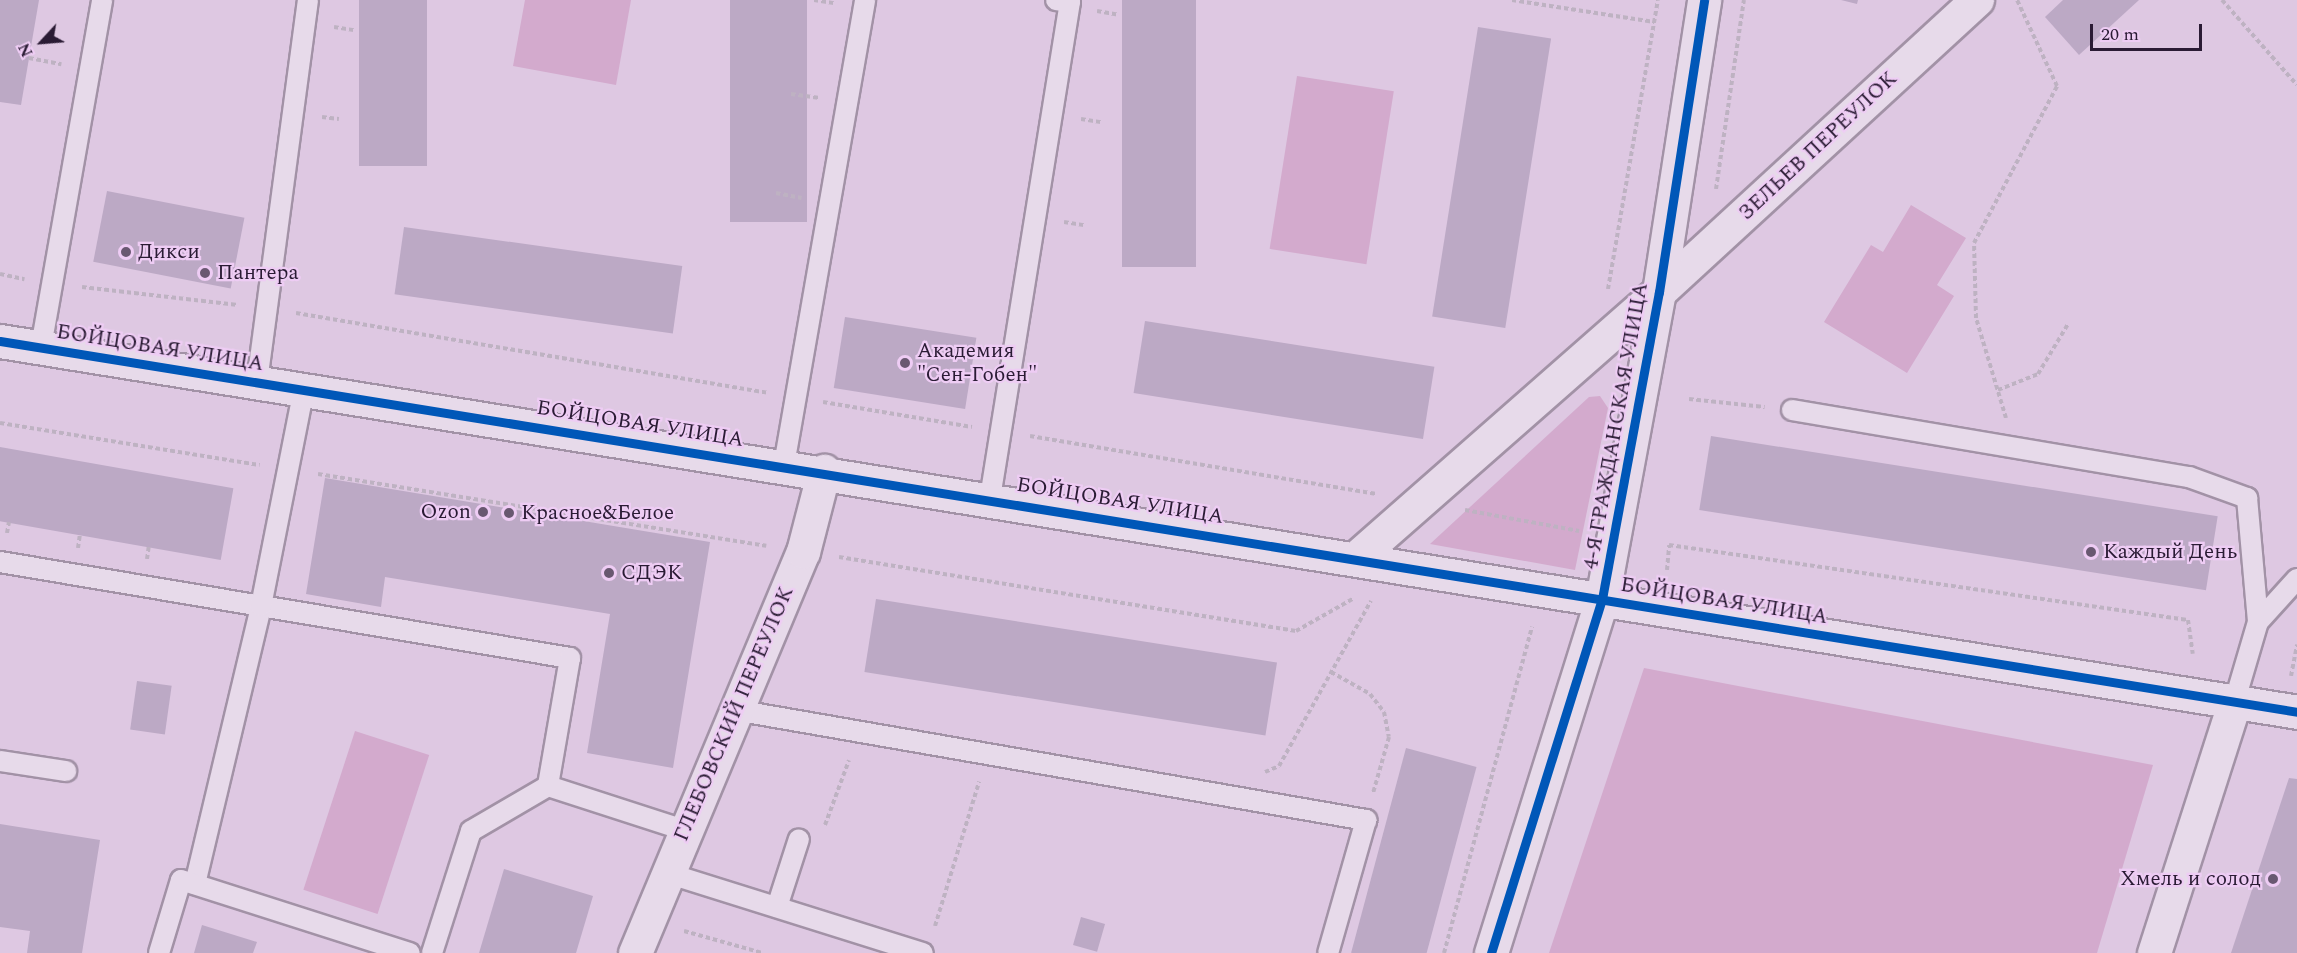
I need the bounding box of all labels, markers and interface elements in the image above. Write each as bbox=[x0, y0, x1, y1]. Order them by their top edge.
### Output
north arrow bbox=[12, 12, 72, 72]
scale bar bbox=[2093, 12, 2206, 50]
text: 20 m bbox=[2101, 21, 2139, 48]
text: N bbox=[12, 39, 39, 61]
street label: ЗЕЛЬЕВ ПЕРЕУЛОК bbox=[1734, 66, 1902, 226]
place label: Дикси bbox=[138, 239, 200, 265]
marker: Дикси bbox=[119, 245, 133, 259]
place label: Пантера bbox=[217, 260, 299, 286]
marker: Пантера bbox=[198, 266, 212, 280]
street label: 4-Я ГРАЖДАНСКАЯ УЛИЦА bbox=[1578, 281, 1654, 571]
street label: БОЙЦОВАЯ УЛИЦА bbox=[55, 319, 265, 377]
place label: Академия "Сен-Гобен" bbox=[917, 338, 1037, 388]
marker: Академия "Сен-Гобен" bbox=[898, 356, 912, 370]
street label: БОЙЦОВАЯ УЛИЦА bbox=[535, 395, 745, 453]
street label: БОЙЦОВАЯ УЛИЦА bbox=[1015, 472, 1225, 530]
place label: Ozon bbox=[421, 499, 471, 525]
place label: Красное&Белое bbox=[521, 500, 674, 526]
marker: Ozon bbox=[476, 505, 490, 519]
marker: Красное&Белое bbox=[502, 506, 516, 520]
place label: Каждый День bbox=[2103, 539, 2237, 565]
marker: Каждый День bbox=[2084, 545, 2098, 559]
place label: СДЭК bbox=[621, 560, 682, 586]
marker: СДЭК bbox=[602, 566, 616, 580]
street label: БОЙЦОВАЯ УЛИЦА bbox=[1619, 572, 1829, 630]
street label: ГЛЕБОВСКИЙ ПЕРЕУЛОК bbox=[669, 583, 799, 845]
place label: Хмель и солод bbox=[2120, 866, 2261, 892]
marker: Хмель и солод bbox=[2266, 872, 2280, 886]

